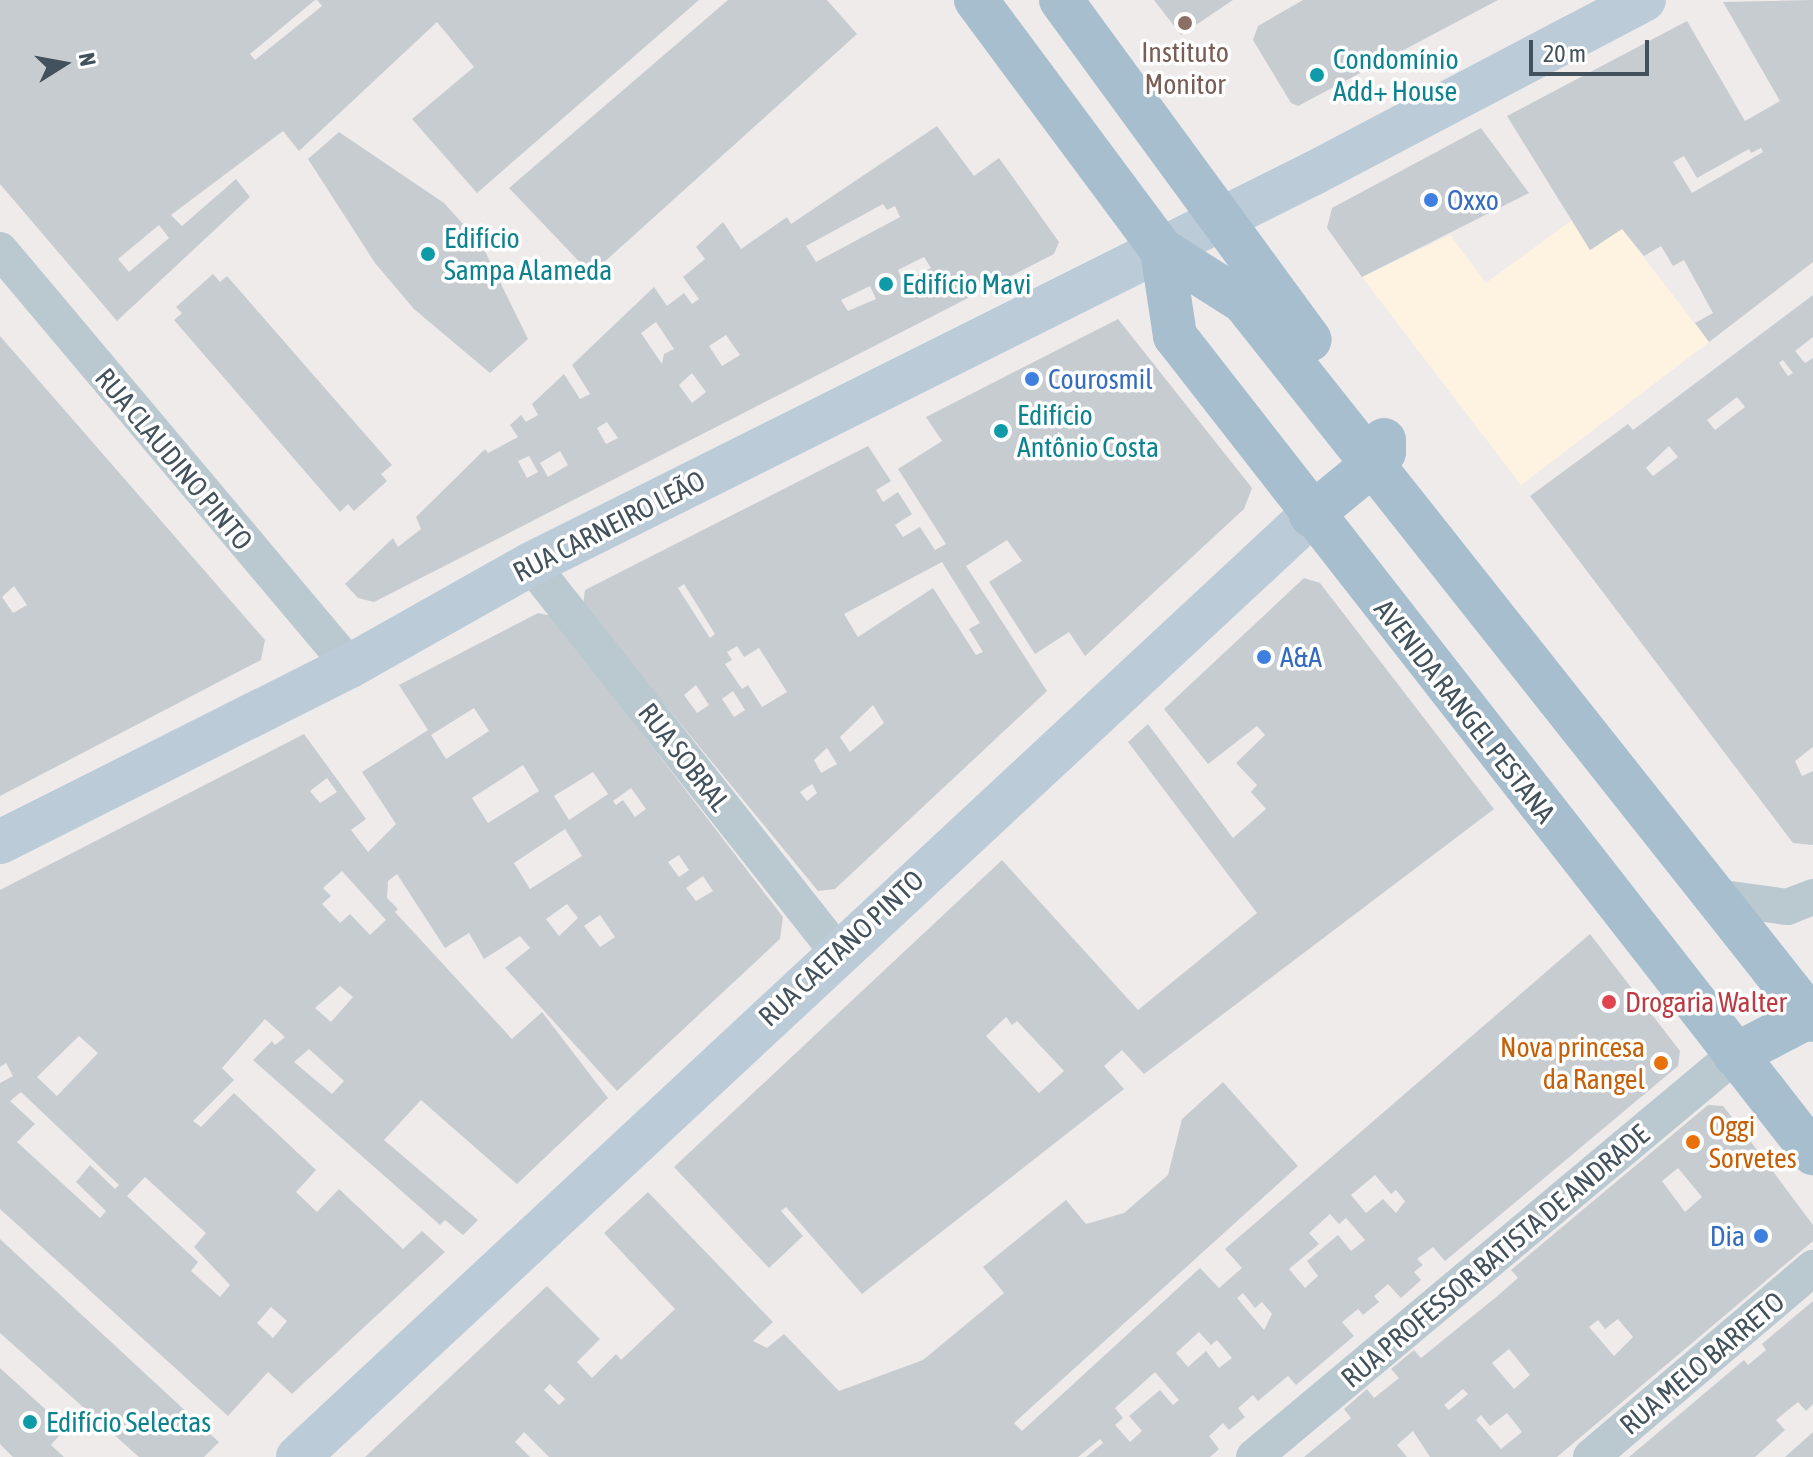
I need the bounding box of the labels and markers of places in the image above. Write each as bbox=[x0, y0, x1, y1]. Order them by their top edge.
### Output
marker: Instituto Monitor bbox=[1176, 14, 1194, 32]
place label: Instituto Monitor bbox=[1141, 35, 1229, 101]
place label: Condomínio Add+ House bbox=[1333, 42, 1459, 108]
marker: Condomínio Add+ House bbox=[1308, 66, 1326, 84]
place label: Oxxo bbox=[1447, 183, 1499, 217]
marker: Oxxo bbox=[1422, 191, 1440, 209]
place label: Edifício Sampa Alameda bbox=[444, 221, 612, 287]
marker: Edifício Sampa Alameda bbox=[419, 245, 437, 263]
place label: Edifício Mavi bbox=[902, 267, 1031, 301]
marker: Edifício Mavi bbox=[877, 275, 895, 293]
place label: Courosmil bbox=[1048, 362, 1153, 396]
marker: Courosmil bbox=[1023, 370, 1041, 388]
place label: Edifício Antônio Costa bbox=[1017, 398, 1159, 464]
marker: Edifício Antônio Costa bbox=[992, 422, 1010, 440]
place label: A&A bbox=[1280, 640, 1322, 674]
marker: A&A bbox=[1255, 648, 1273, 666]
place label: Drogaria Walter bbox=[1625, 985, 1787, 1019]
marker: Drogaria Walter bbox=[1600, 993, 1618, 1011]
place label: Nova princesa da Rangel bbox=[1500, 1030, 1645, 1096]
marker: Nova princesa da Rangel bbox=[1652, 1054, 1670, 1072]
place label: Oggi Sorvetes bbox=[1709, 1109, 1797, 1175]
marker: Oggi Sorvetes bbox=[1684, 1133, 1702, 1151]
place label: Dia bbox=[1710, 1219, 1745, 1253]
marker: Dia bbox=[1752, 1227, 1770, 1245]
place label: Edifício Selectas bbox=[46, 1405, 211, 1439]
marker: Edifício Selectas bbox=[21, 1413, 39, 1431]

